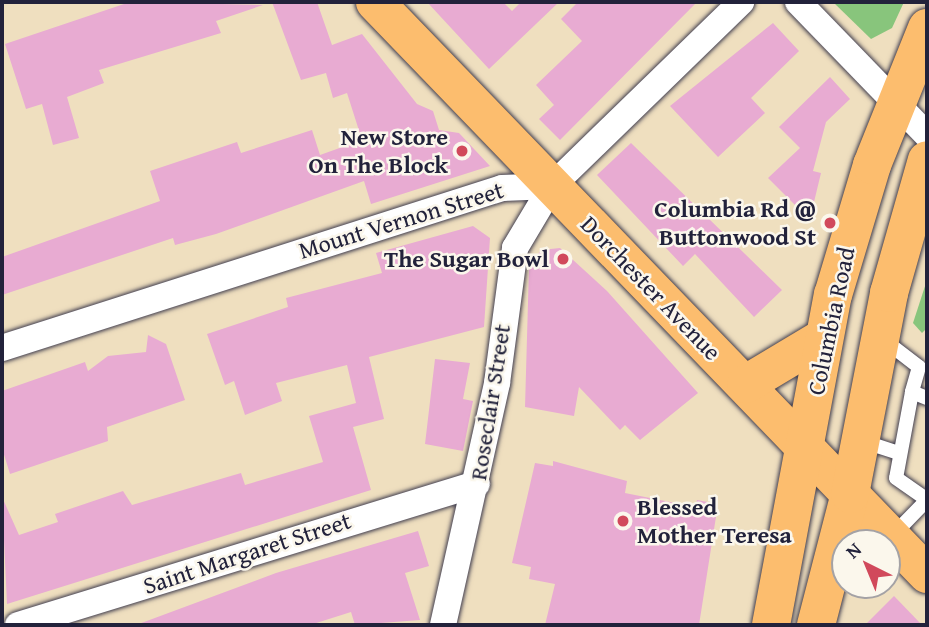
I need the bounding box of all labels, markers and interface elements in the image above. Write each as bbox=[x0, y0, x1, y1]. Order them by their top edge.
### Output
place label: New Store On The Block bbox=[309, 123, 448, 179]
marker: New Store On The Block bbox=[454, 143, 470, 159]
street label: Mount Vernon Street bbox=[295, 175, 507, 265]
place label: Columbia Rd @ Buttonwood St bbox=[654, 195, 816, 251]
street label: Dorchester Avenue bbox=[575, 210, 727, 366]
marker: Columbia Rd @ Buttonwood St bbox=[822, 215, 838, 231]
street label: Columbia Road bbox=[801, 244, 861, 398]
place label: The Sugar Bowl bbox=[384, 245, 549, 273]
marker: The Sugar Bowl bbox=[555, 251, 571, 267]
street label: Roseclair Street bbox=[463, 322, 517, 482]
place label: Blessed Mother Teresa bbox=[637, 493, 792, 549]
street label: Saint Margaret Street bbox=[140, 506, 354, 600]
marker: Blessed Mother Teresa bbox=[615, 513, 631, 529]
north arrow bbox=[831, 529, 901, 599]
text: N bbox=[839, 536, 867, 565]

